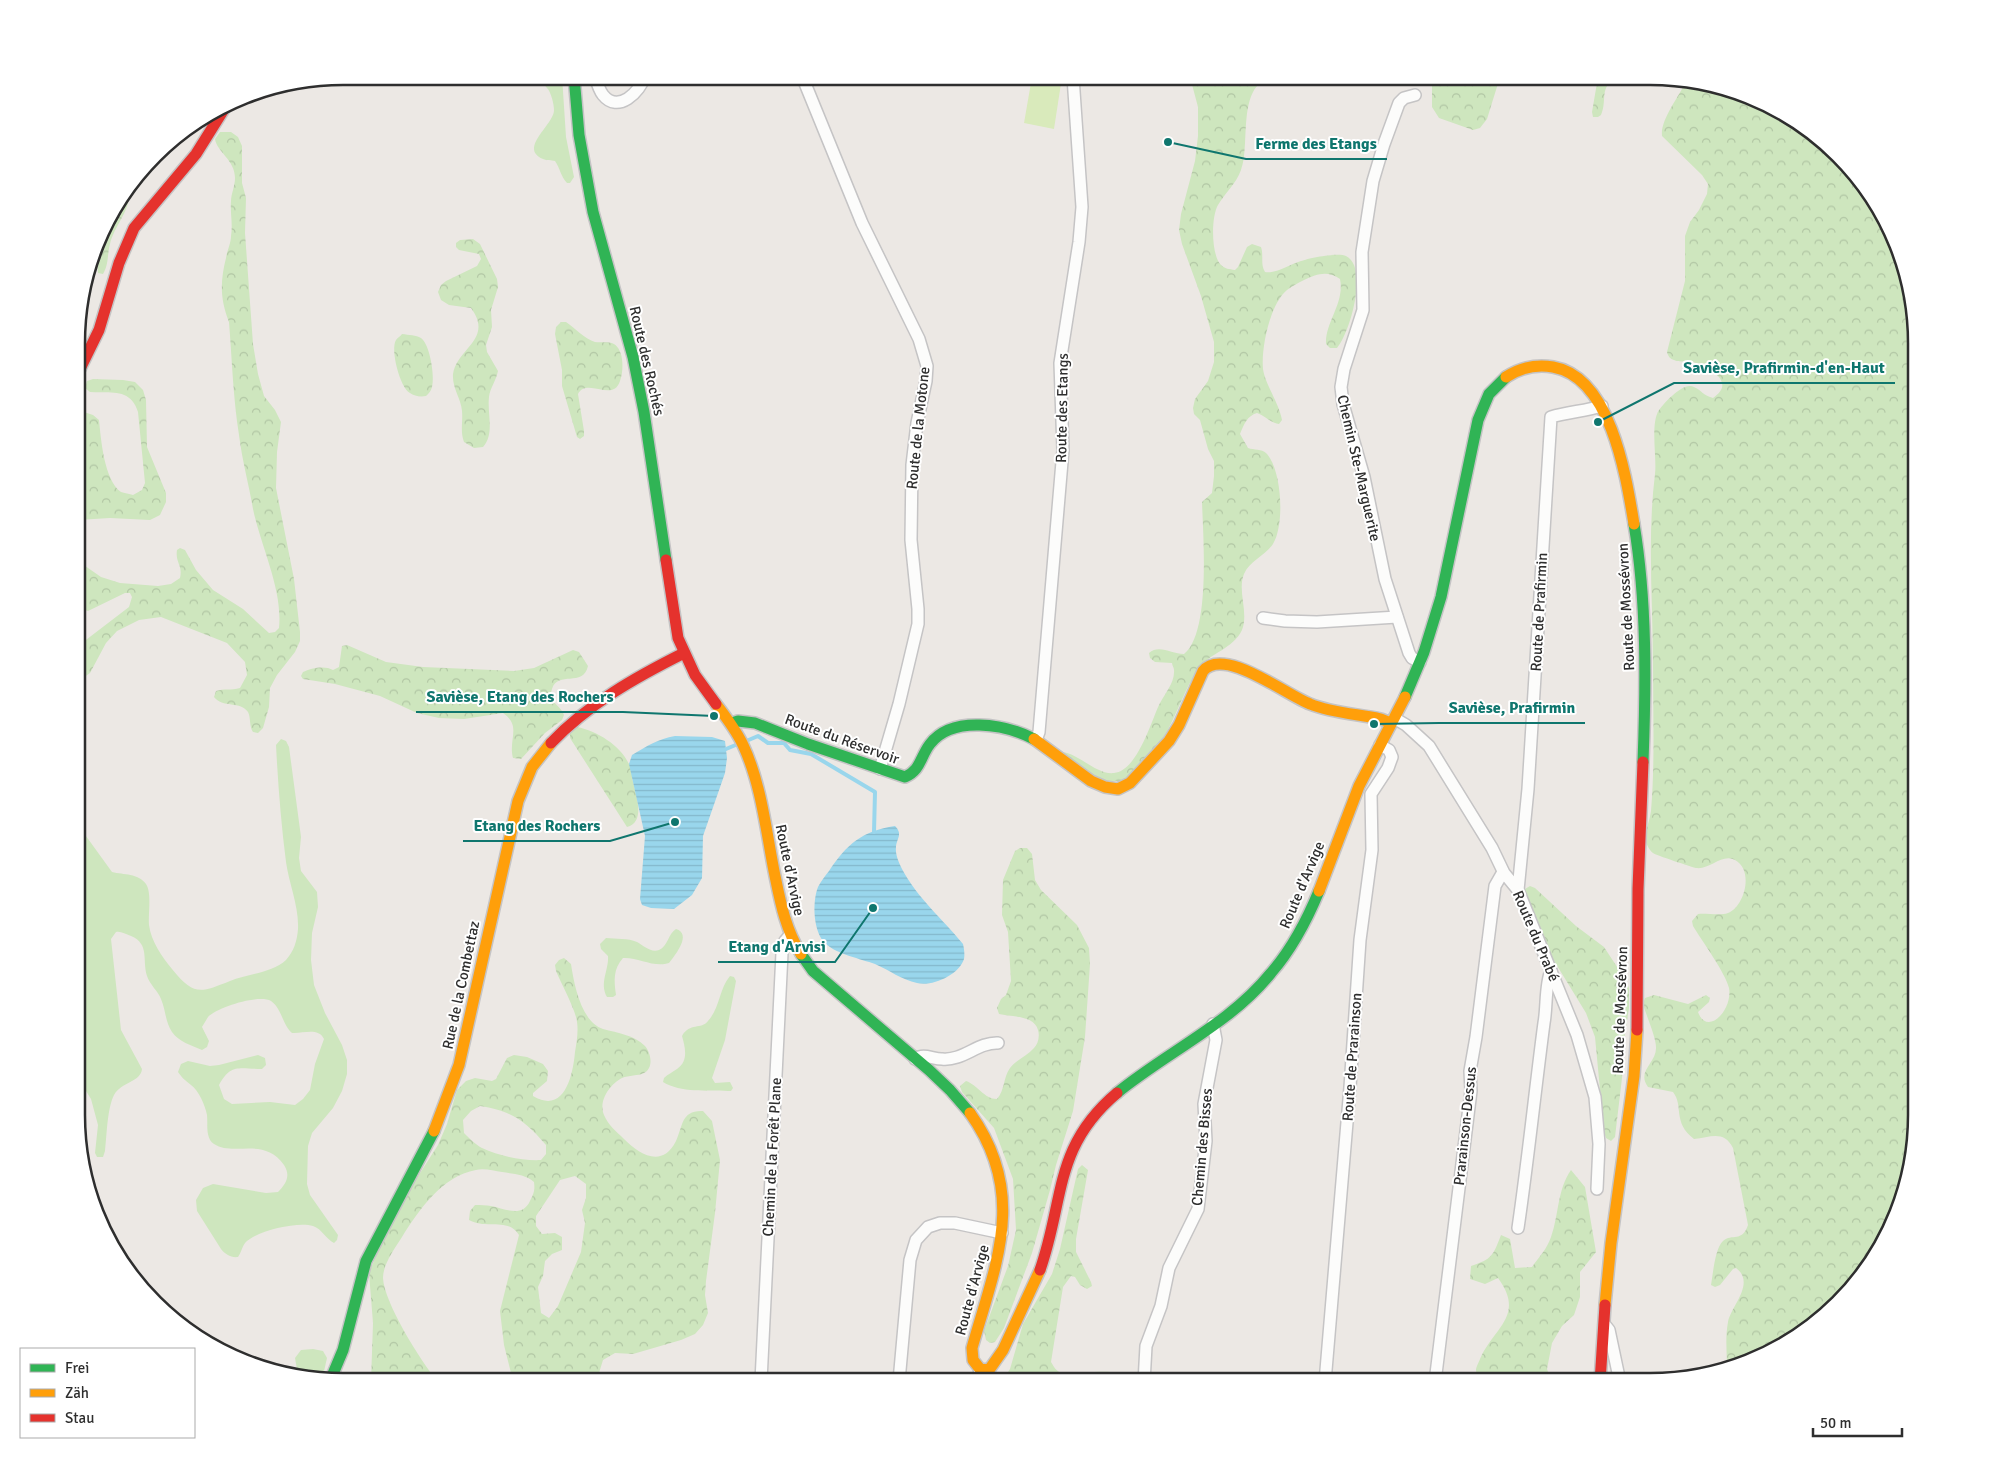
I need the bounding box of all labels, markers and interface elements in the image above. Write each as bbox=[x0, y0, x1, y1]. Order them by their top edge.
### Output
callout: Ferme des Etangs bbox=[1246, 128, 1387, 159]
text: Ferme des Etangs bbox=[1255, 134, 1377, 154]
street label: Route des Rochés bbox=[626, 304, 668, 418]
street label: Route des Etangs bbox=[1052, 352, 1072, 463]
callout: Savièse, Prafirmin-d'en-Haut bbox=[1674, 352, 1895, 383]
text: Savièse, Prafirmin-d'en-Haut bbox=[1683, 358, 1885, 378]
street label: Route de la Motone bbox=[903, 366, 933, 490]
street label: Chemin Ste-Marguerite bbox=[1333, 393, 1385, 543]
street label: Route de Mossévron bbox=[1614, 543, 1638, 671]
street label: Route de Prafirmin bbox=[1527, 552, 1551, 672]
callout: Savièse, Etang des Rochers bbox=[416, 681, 623, 712]
text: Savièse, Etang des Rochers bbox=[426, 687, 614, 707]
callout: Savièse, Prafirmin bbox=[1439, 692, 1585, 723]
text: Savièse, Prafirmin bbox=[1449, 698, 1575, 718]
street label: Route du Réservoir bbox=[782, 710, 902, 768]
callout: Etang des Rochers bbox=[463, 810, 610, 841]
text: Etang des Rochers bbox=[474, 816, 600, 836]
street label: Route d'Arvige bbox=[772, 823, 808, 917]
street label: Route d'Arvige bbox=[1276, 839, 1328, 931]
street label: Route du Prabé bbox=[1509, 888, 1563, 984]
street label: Rue de la Combettaz bbox=[439, 919, 483, 1051]
callout: Etang d'Arvisi bbox=[718, 931, 835, 962]
text: Etang d'Arvisi bbox=[728, 937, 826, 957]
street label: Route de Mossévron bbox=[1609, 946, 1631, 1074]
street label: Route de Prarainson bbox=[1339, 992, 1365, 1122]
street label: Prarainson-Dessus bbox=[1450, 1065, 1480, 1186]
street label: Chemin de la Forêt Plane bbox=[759, 1077, 785, 1237]
street label: Chemin des Bisses bbox=[1188, 1087, 1216, 1207]
street label: Route d'Arvige bbox=[951, 1243, 993, 1337]
legend bbox=[20, 1348, 195, 1438]
text: Frei bbox=[65, 1359, 89, 1377]
text: Zäh bbox=[65, 1384, 89, 1402]
scale bar bbox=[1813, 1406, 1902, 1438]
text: Stau bbox=[65, 1409, 94, 1427]
text: 50 m bbox=[1820, 1414, 1851, 1432]

